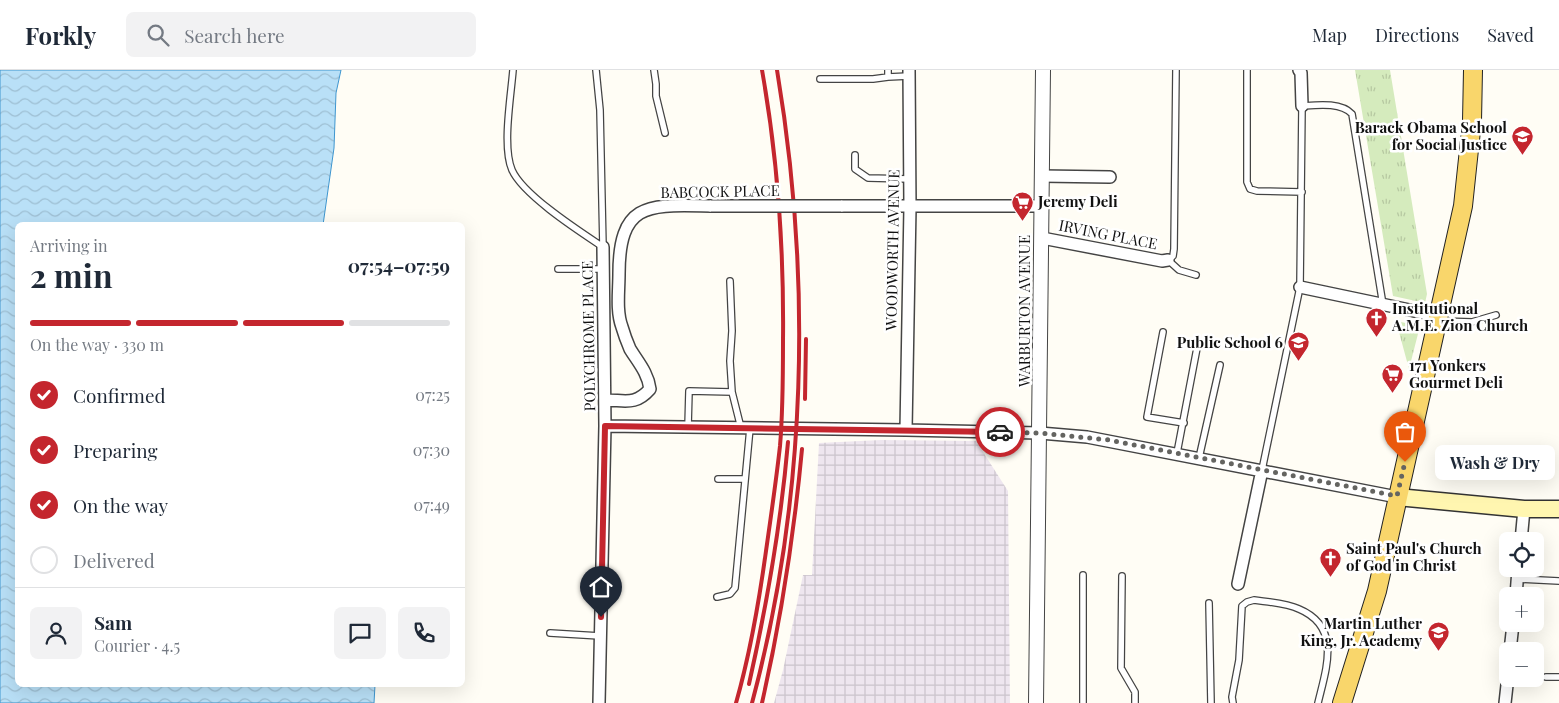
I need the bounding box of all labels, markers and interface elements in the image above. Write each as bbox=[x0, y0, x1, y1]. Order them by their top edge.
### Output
search box bbox=[126, 12, 476, 57]
text: Forkly bbox=[25, 19, 96, 51]
icon: search bbox=[144, 21, 172, 49]
text: Search here bbox=[184, 22, 285, 48]
text: Map bbox=[1312, 23, 1347, 47]
text: Directions bbox=[1375, 23, 1459, 47]
text: Saved bbox=[1487, 23, 1534, 47]
place label: Barack Obama School for Social Justice bbox=[1355, 117, 1507, 154]
school or university icon: Barack Obama School for Social Justice bbox=[1511, 125, 1535, 156]
street label: WOODWORTH AVENUE bbox=[881, 169, 903, 332]
street label: BABCOCK PLACE bbox=[660, 180, 780, 202]
supermarket icon: Jeremy Deli bbox=[1010, 190, 1034, 221]
place label: Jeremy Deli bbox=[1037, 191, 1118, 211]
street label: IRVING PLACE bbox=[1057, 215, 1159, 253]
text: Arriving in bbox=[30, 235, 108, 256]
street label: WARBURTON AVENUE bbox=[1014, 235, 1034, 388]
text: 07:54–07:59 bbox=[348, 252, 450, 278]
text: 2 min bbox=[30, 253, 113, 296]
street label: POLYCHROME PLACE bbox=[577, 260, 599, 412]
place label: Institutional A.M.E. Zion Church bbox=[1391, 298, 1528, 335]
church icon: Institutional A.M.E. Zion Church bbox=[1364, 306, 1388, 337]
school or university icon: Public School 6 bbox=[1287, 331, 1311, 362]
place label: Public School 6 bbox=[1177, 332, 1283, 352]
text: On the way · 330 m bbox=[30, 334, 164, 355]
place label: 171 Yonkers Gourmet Deli bbox=[1409, 355, 1503, 392]
supermarket icon: 171 Yonkers Gourmet Deli bbox=[1381, 363, 1405, 394]
icon: check bbox=[30, 381, 58, 409]
text: Confirmed bbox=[73, 382, 166, 408]
text: 07:25 bbox=[415, 384, 450, 405]
courier bbox=[975, 407, 1025, 457]
pin bbox=[1384, 411, 1426, 462]
icon: car bbox=[986, 418, 1014, 446]
icon: bag bbox=[1391, 418, 1419, 446]
icon: check bbox=[30, 436, 58, 464]
text: Preparing bbox=[73, 437, 158, 463]
text: 07:30 bbox=[413, 439, 450, 460]
callout: Wash & Dry bbox=[1435, 444, 1555, 480]
text: Wash & Dry bbox=[1450, 452, 1540, 473]
icon: check bbox=[30, 491, 58, 519]
text: On the way bbox=[73, 492, 168, 518]
text: 07:49 bbox=[414, 494, 450, 515]
map controls bbox=[1499, 532, 1544, 687]
button: locate bbox=[1499, 532, 1544, 577]
place label: Saint Paul's Church of God in Christ bbox=[1346, 538, 1482, 575]
church icon: Saint Paul's Church of God in Christ bbox=[1318, 546, 1342, 577]
text: Delivered bbox=[73, 547, 155, 573]
pin bbox=[580, 566, 622, 617]
icon: home bbox=[587, 573, 615, 601]
button: + bbox=[1499, 587, 1544, 632]
button: person bbox=[30, 607, 82, 659]
button: chat bbox=[334, 607, 386, 659]
button: phone bbox=[398, 607, 450, 659]
text: Sam bbox=[94, 609, 132, 635]
place label: Martin Luther King, Jr. Academy bbox=[1300, 613, 1422, 650]
school or university icon: Martin Luther King, Jr. Academy bbox=[1426, 621, 1450, 652]
text: Courier · 4.5 bbox=[94, 635, 180, 656]
button: − bbox=[1499, 642, 1544, 687]

